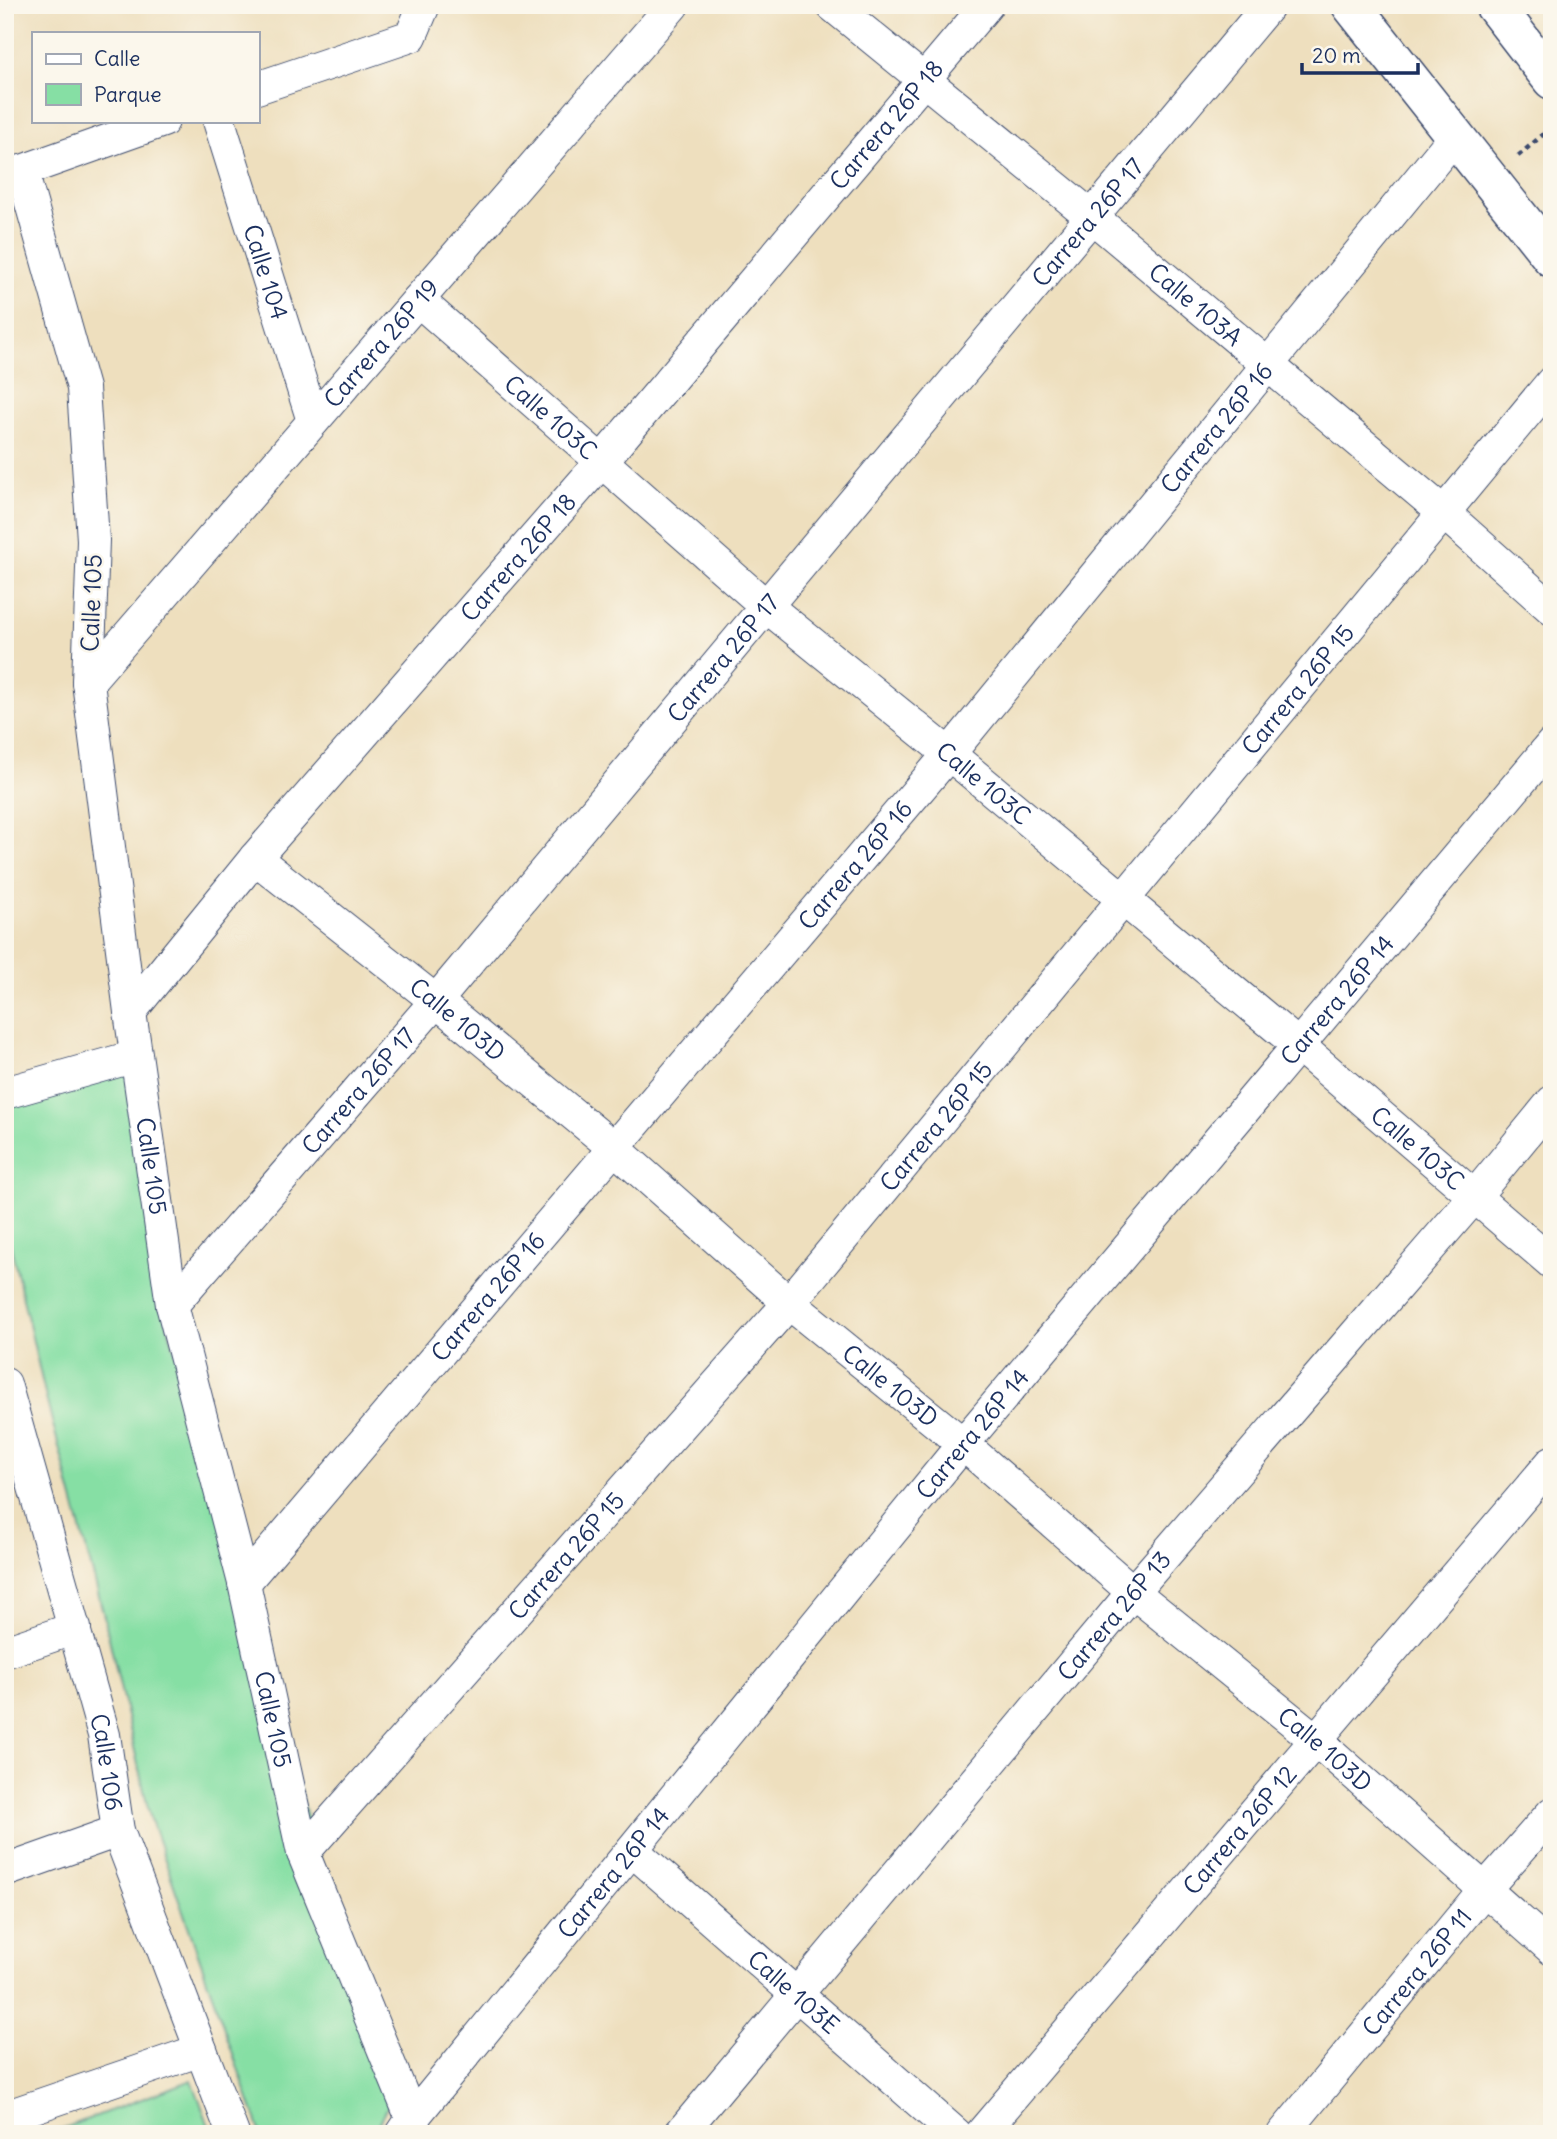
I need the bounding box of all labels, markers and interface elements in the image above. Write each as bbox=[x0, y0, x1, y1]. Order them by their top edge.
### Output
legend bbox=[32, 32, 259, 122]
scale bar bbox=[1302, 32, 1417, 76]
text: 20 m bbox=[1312, 42, 1361, 69]
text: Calle bbox=[94, 45, 140, 72]
street label: Carrera 26P 18 bbox=[823, 53, 949, 196]
text: Parque bbox=[94, 81, 162, 108]
street label: Carrera 26P 17 bbox=[1025, 152, 1150, 293]
street label: Calle 104 bbox=[237, 221, 295, 323]
street label: Calle 103A bbox=[1143, 256, 1249, 352]
street label: Carrera 26P 19 bbox=[317, 272, 445, 414]
street label: Carrera 26P 16 bbox=[1154, 356, 1279, 499]
street label: Calle 103C bbox=[498, 368, 603, 466]
street label: Carrera 26P 18 bbox=[454, 487, 582, 627]
street label: Calle 105 bbox=[74, 554, 108, 652]
street label: Carrera 26P 17 bbox=[661, 587, 786, 728]
street label: Carrera 26P 15 bbox=[1235, 618, 1360, 761]
street label: Calle 103C bbox=[931, 735, 1037, 831]
street label: Carrera 26P 16 bbox=[791, 794, 918, 936]
street label: Carrera 26P 14 bbox=[1274, 929, 1400, 1071]
street label: Calle 103D bbox=[404, 971, 512, 1067]
street label: Carrera 26P 17 bbox=[295, 1021, 422, 1160]
street label: Carrera 26P 15 bbox=[873, 1054, 999, 1197]
street label: Calle 103C bbox=[1365, 1099, 1471, 1196]
street label: Calle 105 bbox=[130, 1115, 174, 1217]
street label: Carrera 26P 16 bbox=[424, 1226, 551, 1367]
street label: Calle 103D bbox=[837, 1338, 945, 1433]
street label: Carrera 26P 14 bbox=[909, 1362, 1035, 1505]
street label: Carrera 26P 15 bbox=[501, 1485, 630, 1626]
street label: Carrera 26P 13 bbox=[1051, 1544, 1177, 1686]
street label: Calle 105 bbox=[249, 1668, 299, 1770]
street label: Calle 103D bbox=[1272, 1700, 1379, 1798]
street label: Calle 106 bbox=[84, 1710, 130, 1813]
street label: Carrera 26P 12 bbox=[1176, 1759, 1303, 1901]
street label: Carrera 26P 14 bbox=[551, 1801, 676, 1944]
street label: Carrera 26P 11 bbox=[1355, 1902, 1478, 2042]
street label: Calle 103E bbox=[742, 1944, 846, 2040]

